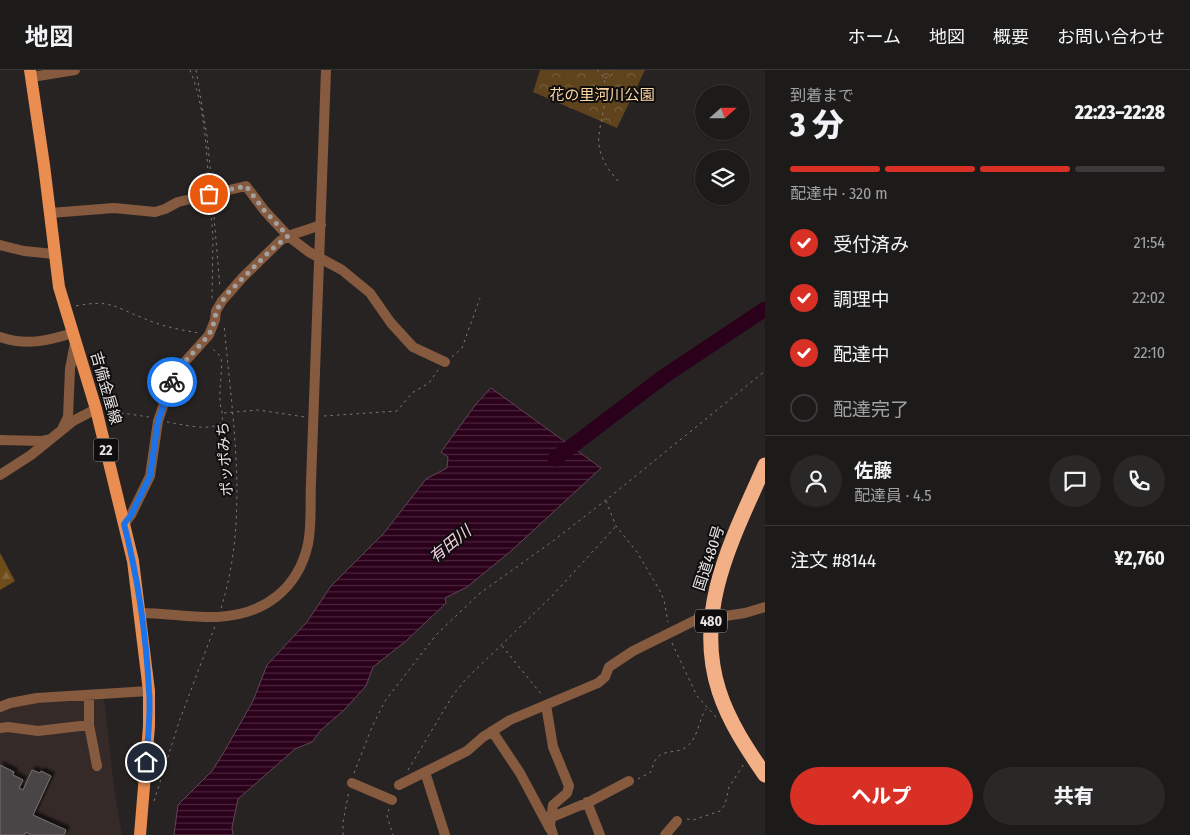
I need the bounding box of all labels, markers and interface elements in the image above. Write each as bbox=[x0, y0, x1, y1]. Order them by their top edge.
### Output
text: 地図 bbox=[25, 23, 73, 51]
text: ホーム bbox=[848, 26, 901, 48]
text: 地図 bbox=[929, 26, 965, 48]
text: 概要 bbox=[993, 26, 1029, 48]
text: お問い合わせ bbox=[1057, 26, 1165, 48]
north arrow bbox=[695, 85, 750, 140]
map controls bbox=[695, 85, 750, 205]
park label: 花の里河川公園 bbox=[549, 86, 655, 104]
text: 到着まで bbox=[790, 86, 854, 105]
text: 22:23–22:28 bbox=[1075, 101, 1165, 124]
text: 3 分 bbox=[790, 106, 844, 144]
button: layers bbox=[695, 150, 750, 205]
pin bbox=[188, 173, 230, 215]
icon: bag bbox=[195, 180, 223, 208]
text: 配達中 · 320 m bbox=[790, 184, 887, 203]
icon: check bbox=[790, 229, 818, 257]
text: 受付済み bbox=[833, 233, 909, 256]
text: 21:54 bbox=[1134, 233, 1165, 252]
icon: check bbox=[790, 284, 818, 312]
text: 調理中 bbox=[833, 288, 890, 311]
text: 22:02 bbox=[1132, 288, 1165, 307]
icon: check bbox=[790, 339, 818, 367]
text: 配達中 bbox=[833, 343, 890, 366]
text: 22:10 bbox=[1134, 343, 1165, 362]
street label: 吉備金屋線 bbox=[87, 349, 125, 427]
courier bbox=[147, 357, 197, 407]
icon: bike bbox=[158, 368, 186, 396]
text: 配達完了 bbox=[833, 398, 909, 421]
street label: ポッポみち bbox=[213, 421, 237, 497]
road number: 22 bbox=[94, 438, 118, 462]
button: person bbox=[790, 455, 842, 507]
button: chat bbox=[1049, 455, 1101, 507]
button: phone bbox=[1113, 455, 1165, 507]
text: 佐藤 bbox=[854, 459, 892, 482]
text: 配達員 · 4.5 bbox=[854, 486, 932, 505]
water label: 有田川 bbox=[425, 520, 476, 566]
street label: 国道480号 bbox=[690, 523, 728, 593]
text: ¥2,760 bbox=[1114, 547, 1165, 570]
text: 注文 #8144 bbox=[790, 549, 876, 572]
road number: 480 bbox=[695, 610, 727, 632]
pin bbox=[125, 741, 167, 783]
icon: home bbox=[132, 748, 160, 776]
button: ヘルプ bbox=[790, 767, 973, 825]
button: 共有 bbox=[983, 767, 1165, 825]

